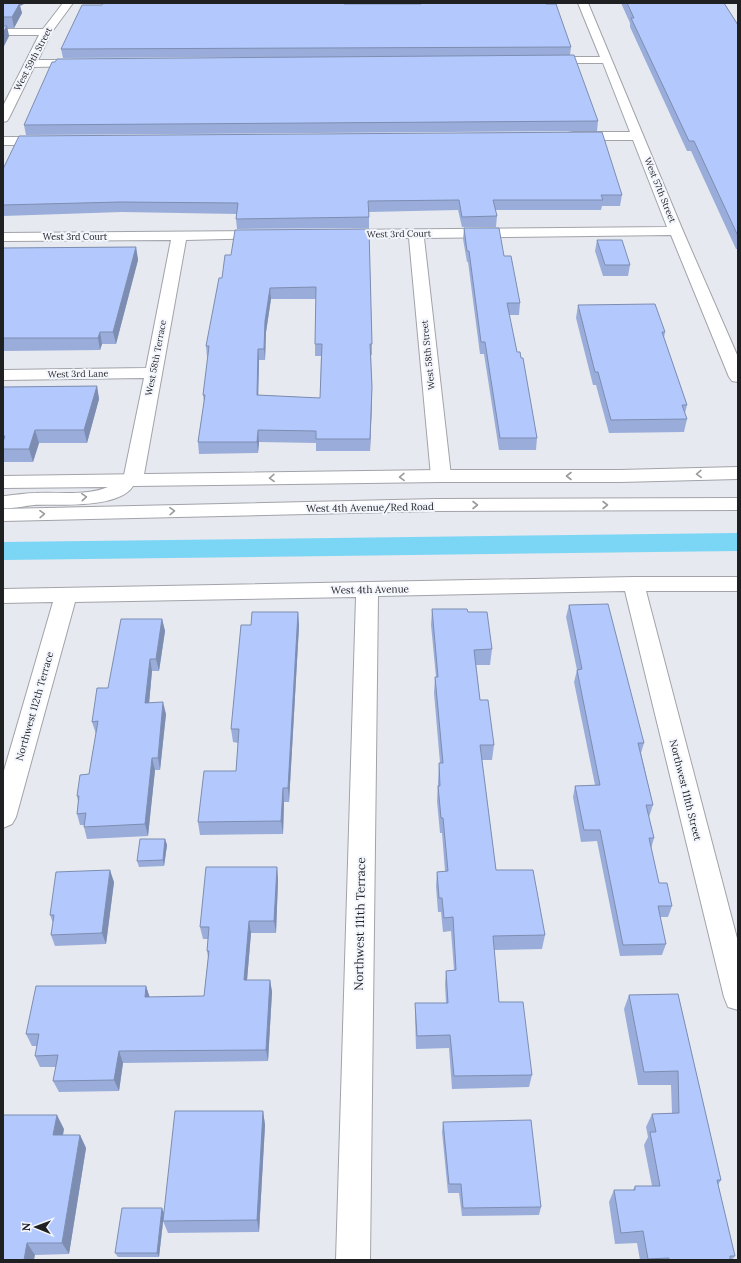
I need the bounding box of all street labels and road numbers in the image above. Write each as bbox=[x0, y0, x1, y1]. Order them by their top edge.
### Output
street label: West 59th Street bbox=[11, 25, 54, 92]
street label: West 57th Street bbox=[642, 156, 679, 224]
street label: West 3rd Court bbox=[367, 227, 432, 240]
street label: West 3rd Court bbox=[43, 231, 108, 242]
street label: West 58th Terrace bbox=[143, 319, 168, 397]
street label: West 58th Street bbox=[418, 319, 437, 391]
street label: West 3rd Lane bbox=[48, 367, 108, 380]
street label: West 4th Avenue/Red Road bbox=[306, 500, 434, 515]
street label: West 4th Avenue bbox=[331, 582, 410, 597]
street label: Northwest 112th Terrace bbox=[13, 650, 56, 762]
street label: Northwest 111th Street bbox=[667, 738, 704, 842]
street label: Northwest 111th Terrace bbox=[351, 857, 368, 991]

